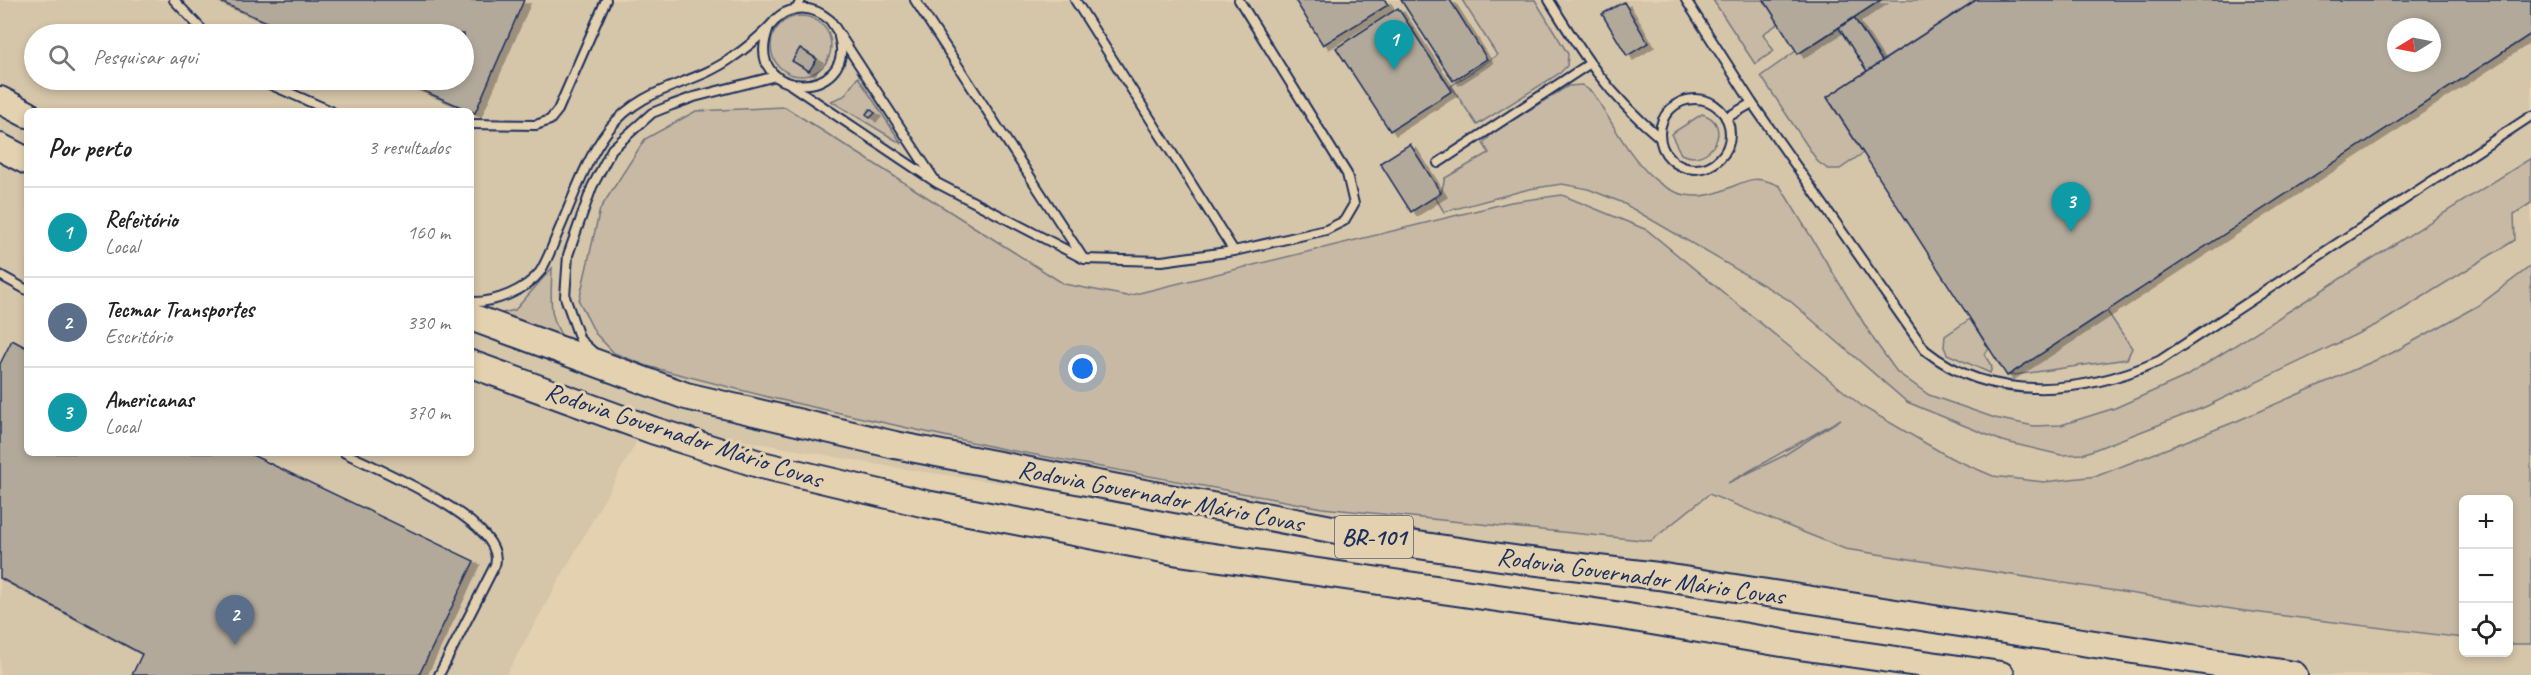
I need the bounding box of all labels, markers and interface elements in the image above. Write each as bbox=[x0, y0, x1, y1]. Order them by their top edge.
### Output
north arrow bbox=[2387, 18, 2441, 72]
pin: 1 bbox=[1374, 20, 1414, 70]
search box bbox=[24, 24, 474, 90]
icon: search bbox=[45, 41, 78, 74]
text: Pesquisar aqui bbox=[93, 43, 198, 71]
text: Por perto bbox=[48, 131, 130, 164]
text: 3 resultados bbox=[368, 135, 450, 160]
pin: 3 bbox=[2052, 182, 2090, 232]
text: Refeitório bbox=[105, 206, 178, 234]
text: 1 bbox=[63, 220, 72, 245]
text: 160 m bbox=[407, 220, 450, 245]
text: Local bbox=[105, 234, 139, 259]
text: Tecmar Transportes bbox=[105, 296, 254, 324]
text: 2 bbox=[63, 310, 72, 335]
text: 330 m bbox=[407, 310, 450, 335]
text: Escritório bbox=[105, 324, 172, 349]
your location bbox=[1068, 354, 1097, 383]
street label: Rodovia Governador Mário Covas bbox=[541, 375, 829, 496]
text: Americanas bbox=[105, 386, 194, 414]
text: 3 bbox=[63, 400, 72, 425]
text: 370 m bbox=[407, 400, 450, 425]
text: Local bbox=[105, 414, 139, 439]
street label: Rodovia Governador Mário Covas bbox=[1016, 452, 1309, 540]
map controls bbox=[2459, 495, 2513, 657]
button: + bbox=[2459, 495, 2513, 549]
road number: BR-101 bbox=[1335, 516, 1413, 558]
street label: Rodovia Governador Mário Covas bbox=[1495, 539, 1789, 613]
button: − bbox=[2459, 549, 2513, 603]
pin: 2 bbox=[216, 596, 254, 645]
button: locate bbox=[2459, 603, 2513, 657]

